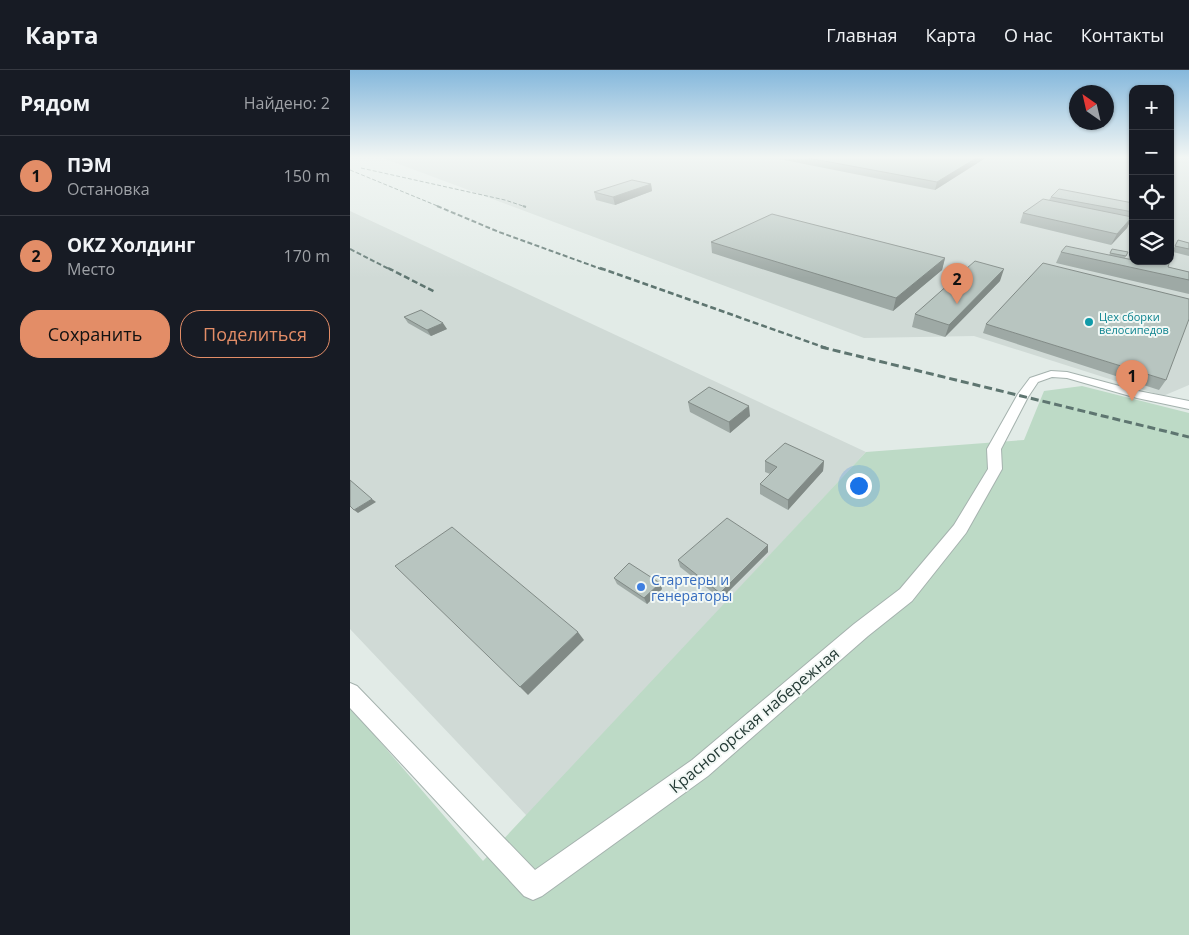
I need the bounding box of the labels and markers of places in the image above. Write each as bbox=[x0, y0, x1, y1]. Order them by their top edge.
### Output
pin: 2 bbox=[941, 263, 973, 304]
place label: Цех сборки велосипедов bbox=[1099, 309, 1169, 337]
marker: Цех сборки велосипедов bbox=[1083, 316, 1095, 328]
pin: 1 bbox=[1116, 360, 1148, 401]
place label: Стартеры и генераторы bbox=[651, 570, 732, 605]
marker: Стартеры и генераторы bbox=[635, 581, 647, 593]

